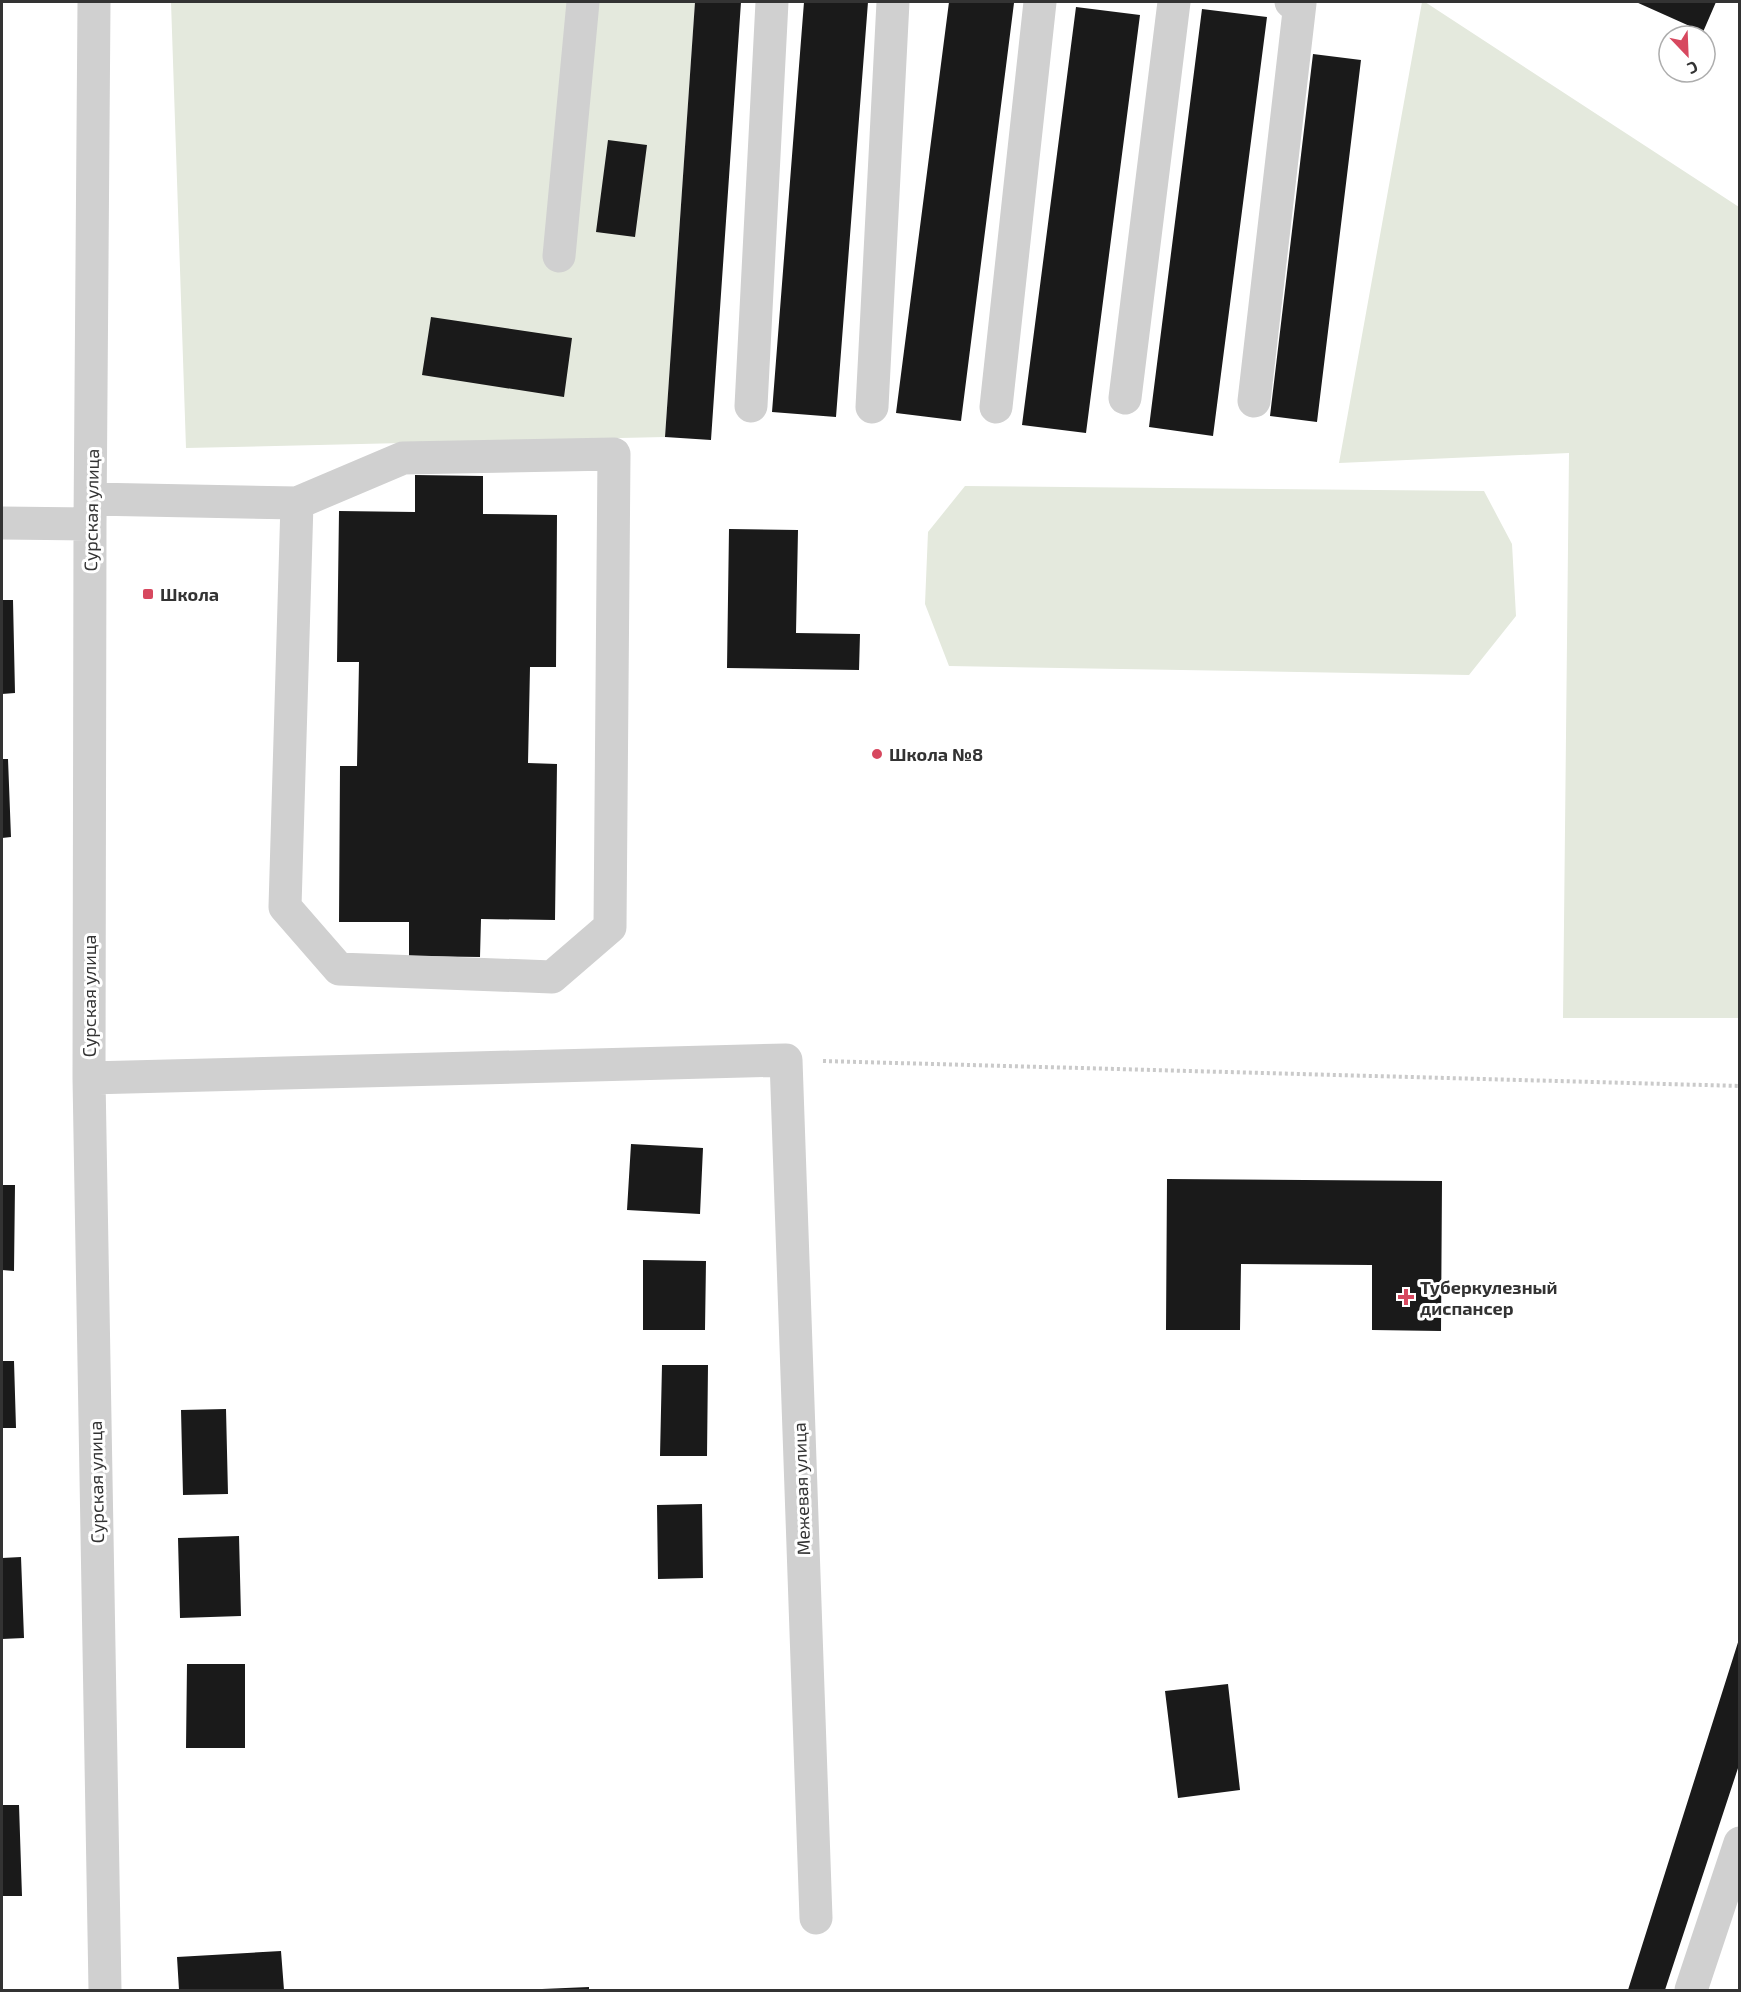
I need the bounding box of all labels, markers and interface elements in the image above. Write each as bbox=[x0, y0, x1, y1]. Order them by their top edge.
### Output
north arrow bbox=[1657, 24, 1717, 84]
text: С bbox=[1685, 58, 1701, 79]
street label: Сурская улица bbox=[79, 448, 103, 572]
place label: Школа bbox=[160, 583, 219, 605]
marker: Школа bbox=[141, 587, 155, 601]
place label: Школа №8 bbox=[889, 743, 983, 765]
marker: Школа №8 bbox=[870, 747, 884, 761]
street label: Сурская улица bbox=[78, 935, 100, 1057]
place label: Туберкулезный диспансер bbox=[1420, 1276, 1558, 1319]
marker: Туберкулезный диспансер bbox=[1397, 1288, 1415, 1306]
street label: Сурская улица bbox=[84, 1420, 108, 1544]
street label: Межевая улица bbox=[788, 1422, 814, 1556]

